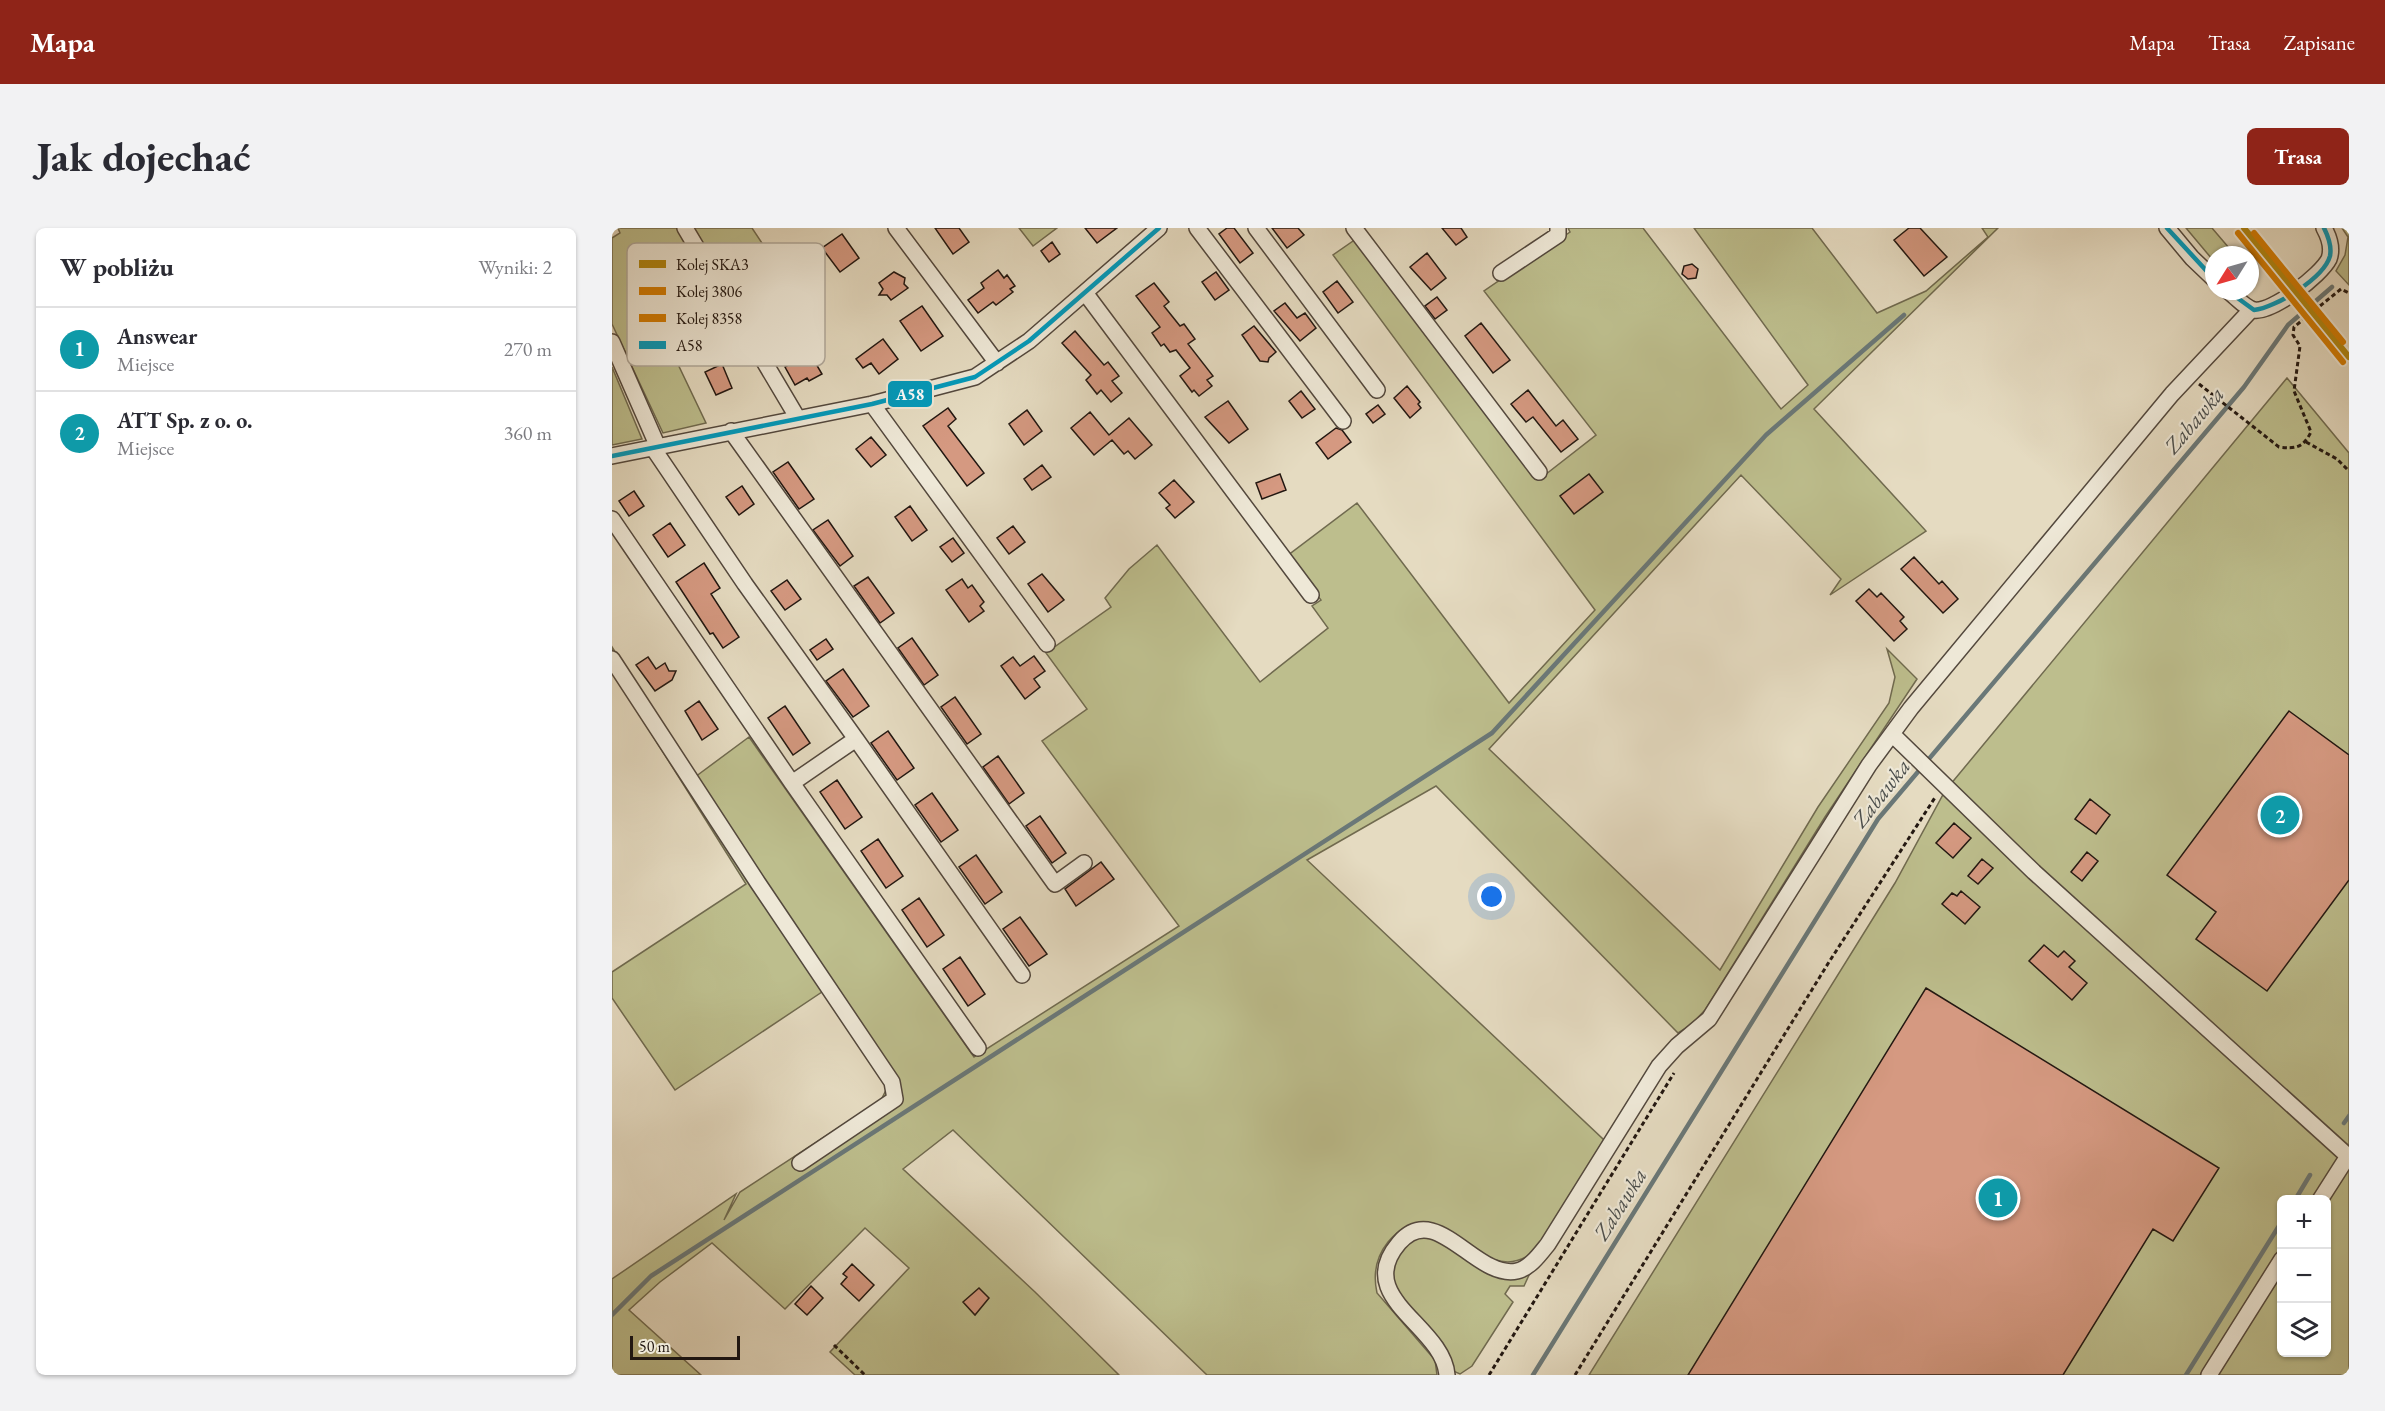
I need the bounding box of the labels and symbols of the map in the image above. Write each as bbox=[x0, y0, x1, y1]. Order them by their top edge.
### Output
legend bbox=[627, 243, 825, 366]
north arrow bbox=[2205, 246, 2259, 300]
text: Kolej SKA3 bbox=[676, 254, 749, 275]
text: Kolej 3806 bbox=[676, 281, 743, 302]
text: Kolej 8358 bbox=[676, 308, 743, 329]
text: A58 bbox=[675, 335, 703, 356]
line badge: A58 bbox=[887, 380, 933, 408]
water label: Zabawka bbox=[2157, 380, 2231, 461]
text: A58 bbox=[895, 384, 924, 405]
water label: Zabawka bbox=[1844, 753, 1917, 834]
pin: 2 bbox=[2260, 792, 2300, 838]
your location bbox=[1477, 882, 1506, 911]
water label: Zabawka bbox=[1586, 1163, 1653, 1246]
pin: 1 bbox=[1978, 1176, 2018, 1220]
scale bar bbox=[630, 1333, 740, 1360]

